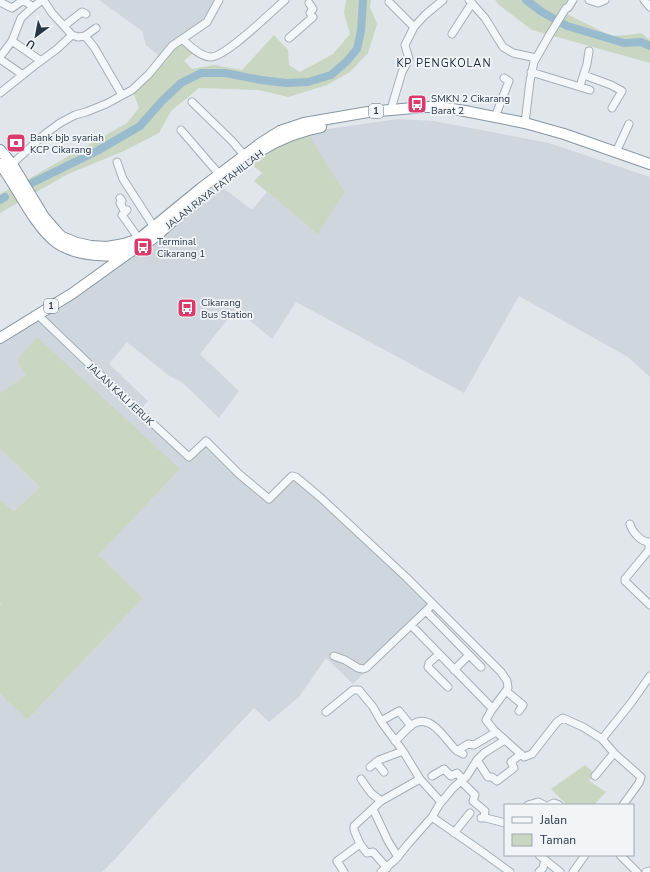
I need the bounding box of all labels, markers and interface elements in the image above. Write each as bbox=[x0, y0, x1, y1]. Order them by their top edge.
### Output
north arrow bbox=[16, 16, 56, 56]
text: U bbox=[24, 36, 38, 53]
district label: KP PENGKOLAN bbox=[396, 56, 492, 71]
place label: SMKN 2 Cikarang Barat 2 bbox=[431, 92, 510, 118]
bus stop icon: SMKN 2 Cikarang Barat 2 bbox=[406, 93, 428, 115]
road number: 1 bbox=[369, 104, 383, 118]
place label: Bank bjb syariah KCP Cikarang bbox=[30, 131, 104, 157]
bank icon: Bank bjb syariah KCP Cikarang bbox=[5, 132, 27, 154]
street label: JALAN RAYA FATAHILLAH bbox=[162, 147, 267, 233]
place label: Terminal Cikarang 1 bbox=[157, 235, 205, 261]
bus stop icon: Terminal Cikarang 1 bbox=[132, 236, 154, 258]
place label: Cikarang Bus Station bbox=[201, 296, 253, 322]
bus stop icon: Cikarang Bus Station bbox=[176, 297, 198, 319]
road number: 1 bbox=[44, 299, 58, 313]
street label: JALAN KALI JERUK bbox=[83, 360, 157, 430]
legend bbox=[504, 804, 634, 856]
text: Jalan bbox=[539, 812, 567, 828]
text: Taman bbox=[540, 832, 576, 848]

